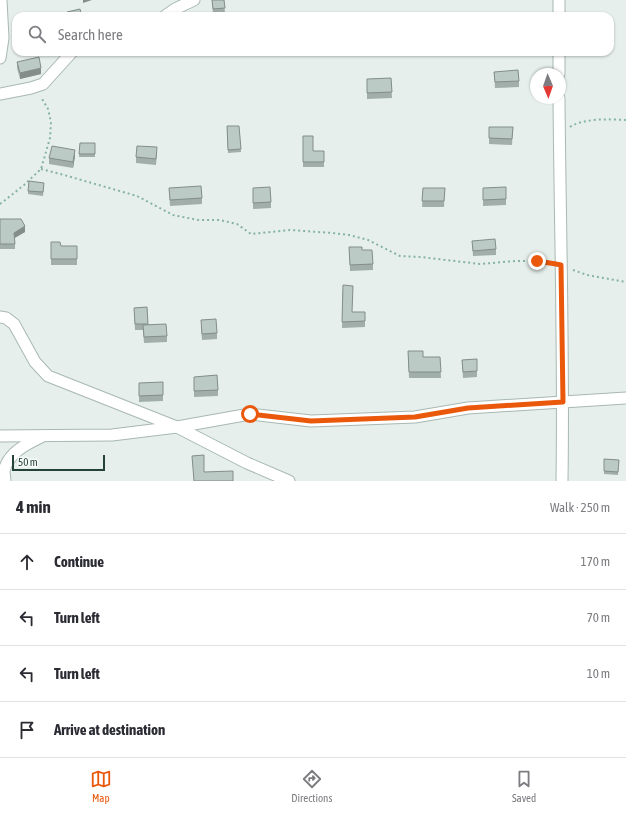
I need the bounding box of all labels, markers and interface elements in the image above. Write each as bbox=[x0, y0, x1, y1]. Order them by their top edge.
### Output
search box bbox=[12, 12, 614, 56]
icon: search bbox=[26, 23, 48, 45]
text: Search here bbox=[58, 26, 123, 43]
north arrow bbox=[530, 68, 566, 104]
route end bbox=[528, 252, 546, 270]
route start bbox=[241, 405, 259, 423]
scale bar bbox=[12, 453, 105, 472]
text: 50 m bbox=[18, 456, 38, 468]
text: 4 min bbox=[16, 497, 51, 517]
text: Walk · 250 m bbox=[550, 500, 610, 515]
icon: ahead bbox=[16, 551, 38, 573]
text: Continue bbox=[54, 553, 104, 570]
text: 170 m bbox=[581, 554, 610, 569]
icon: left bbox=[16, 607, 38, 629]
text: Turn left bbox=[54, 609, 100, 626]
text: 70 m bbox=[587, 610, 610, 625]
icon: left bbox=[16, 663, 38, 685]
text: Turn left bbox=[54, 665, 100, 682]
text: 10 m bbox=[587, 666, 610, 681]
icon: arrive bbox=[16, 719, 38, 741]
text: Arrive at destination bbox=[54, 721, 165, 738]
tab: Map bbox=[90, 768, 112, 804]
tab: Directions bbox=[291, 768, 332, 804]
tab: Saved bbox=[512, 768, 536, 804]

